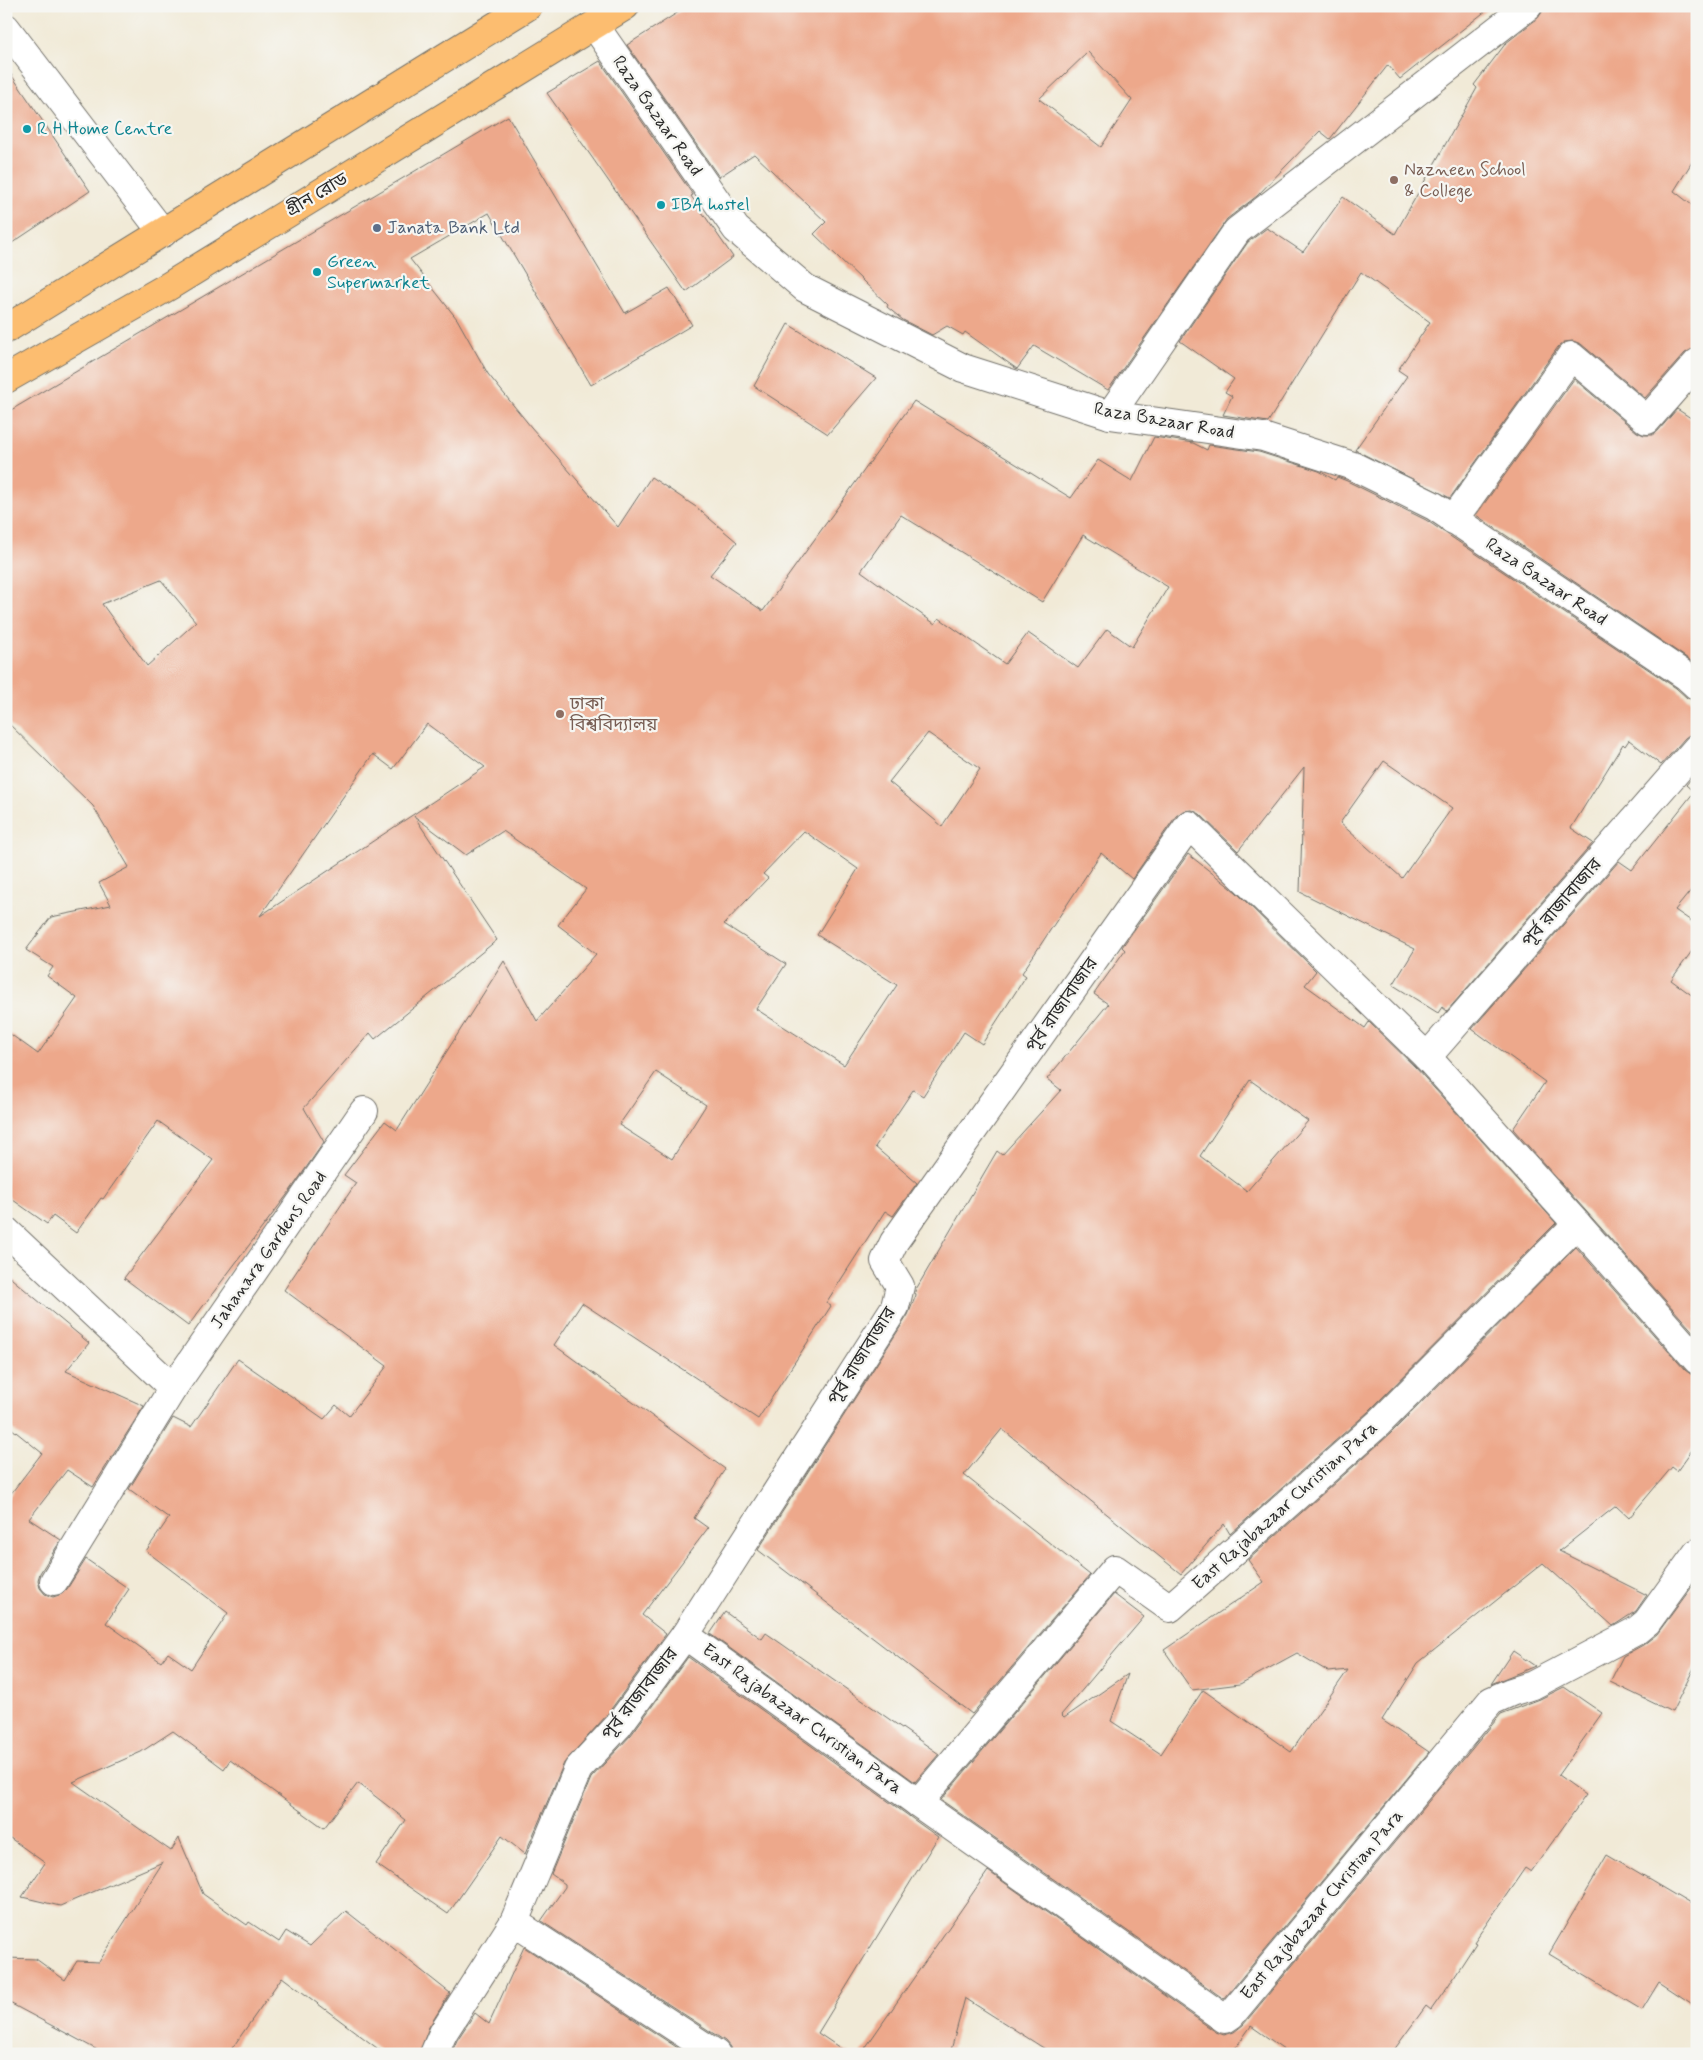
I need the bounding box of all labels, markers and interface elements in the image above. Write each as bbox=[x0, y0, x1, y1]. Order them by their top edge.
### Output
street label: Raza Bazaar Road bbox=[606, 51, 708, 181]
place label: R H Home Centre bbox=[37, 117, 172, 141]
marker: R H Home Centre bbox=[21, 123, 33, 135]
place label: Nazneen School & College bbox=[1404, 158, 1526, 203]
street label: গ্রীন রোড bbox=[282, 167, 352, 223]
marker: Nazneen School & College bbox=[1388, 174, 1400, 186]
place label: IBA hostel bbox=[671, 193, 750, 217]
marker: IBA hostel bbox=[655, 199, 667, 211]
place label: Janata Bank Ltd bbox=[387, 216, 520, 240]
marker: Janata Bank Ltd bbox=[371, 222, 383, 234]
place label: Green Supermarket bbox=[327, 250, 430, 295]
marker: Green Supermarket bbox=[311, 266, 323, 278]
street label: Raza Bazaar Road bbox=[1092, 397, 1236, 445]
street label: Raza Bazaar Road bbox=[1480, 532, 1612, 632]
place label: ঢাকা বিশ্ববিদ্যালয় bbox=[569, 692, 658, 737]
marker: ঢাকা বিশ্ববিদ্যালয় bbox=[554, 708, 566, 720]
street label: পূর্ব রাজাবাজার bbox=[1517, 853, 1608, 953]
street label: পূর্ব রাজাবাজার bbox=[1020, 952, 1104, 1057]
street label: Jahanara Gardens Road bbox=[205, 1166, 333, 1334]
street label: পূর্ব রাজাবাজার bbox=[822, 1302, 902, 1409]
street label: East Rajabazaar Christian Para bbox=[1187, 1416, 1383, 1596]
street label: East Rajabazaar Christian Para bbox=[697, 1638, 907, 1800]
street label: পূর্ব রাজাবাজার bbox=[596, 1643, 684, 1745]
street label: East Rajabazaar Christian Para bbox=[1235, 1805, 1409, 2005]

